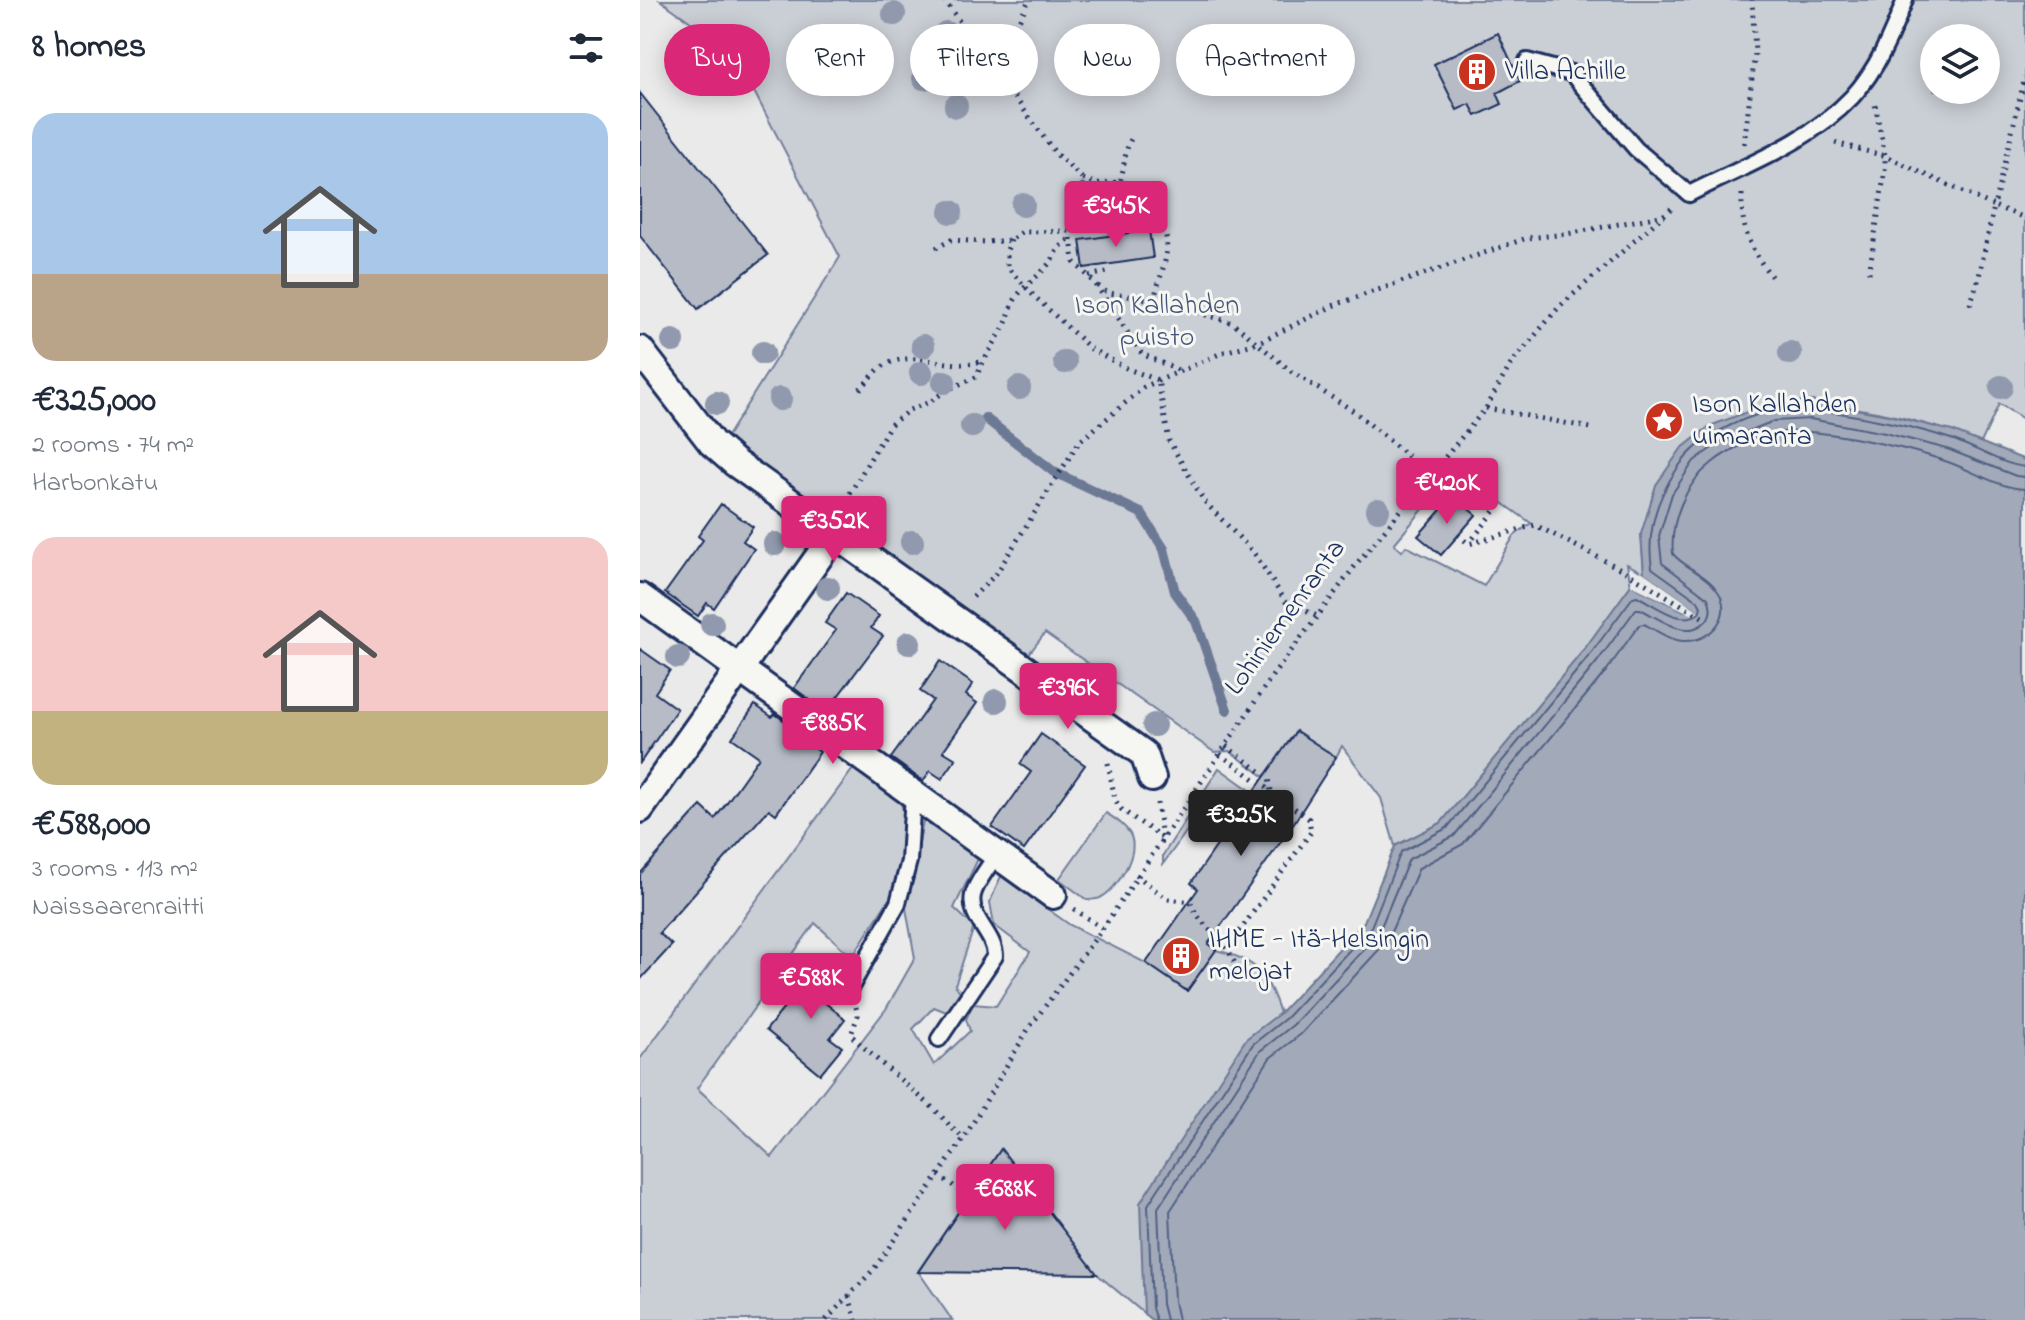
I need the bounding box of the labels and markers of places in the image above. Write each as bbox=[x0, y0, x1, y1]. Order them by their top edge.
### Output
building icon: Villa Achille bbox=[1456, 51, 1498, 93]
place label: Villa Achille bbox=[1504, 52, 1627, 93]
pin: €345K bbox=[1060, 181, 1172, 249]
place label: Ison Kallahden uimaranta bbox=[1692, 385, 1857, 458]
place icon: Ison Kallahden uimaranta bbox=[1643, 400, 1685, 442]
pin: €420K bbox=[1391, 458, 1503, 526]
pin: €352K bbox=[778, 496, 890, 564]
pin: €396K bbox=[1012, 663, 1124, 731]
pin: €885K bbox=[777, 698, 889, 766]
pin: €325K bbox=[1185, 790, 1297, 858]
place label: IHME - Itä-Helsingin melojat bbox=[1209, 920, 1429, 993]
building icon: IHME - Itä-Helsingin melojat bbox=[1160, 935, 1202, 977]
pin: €588K bbox=[755, 953, 867, 1021]
pin: €688K bbox=[949, 1164, 1061, 1232]

